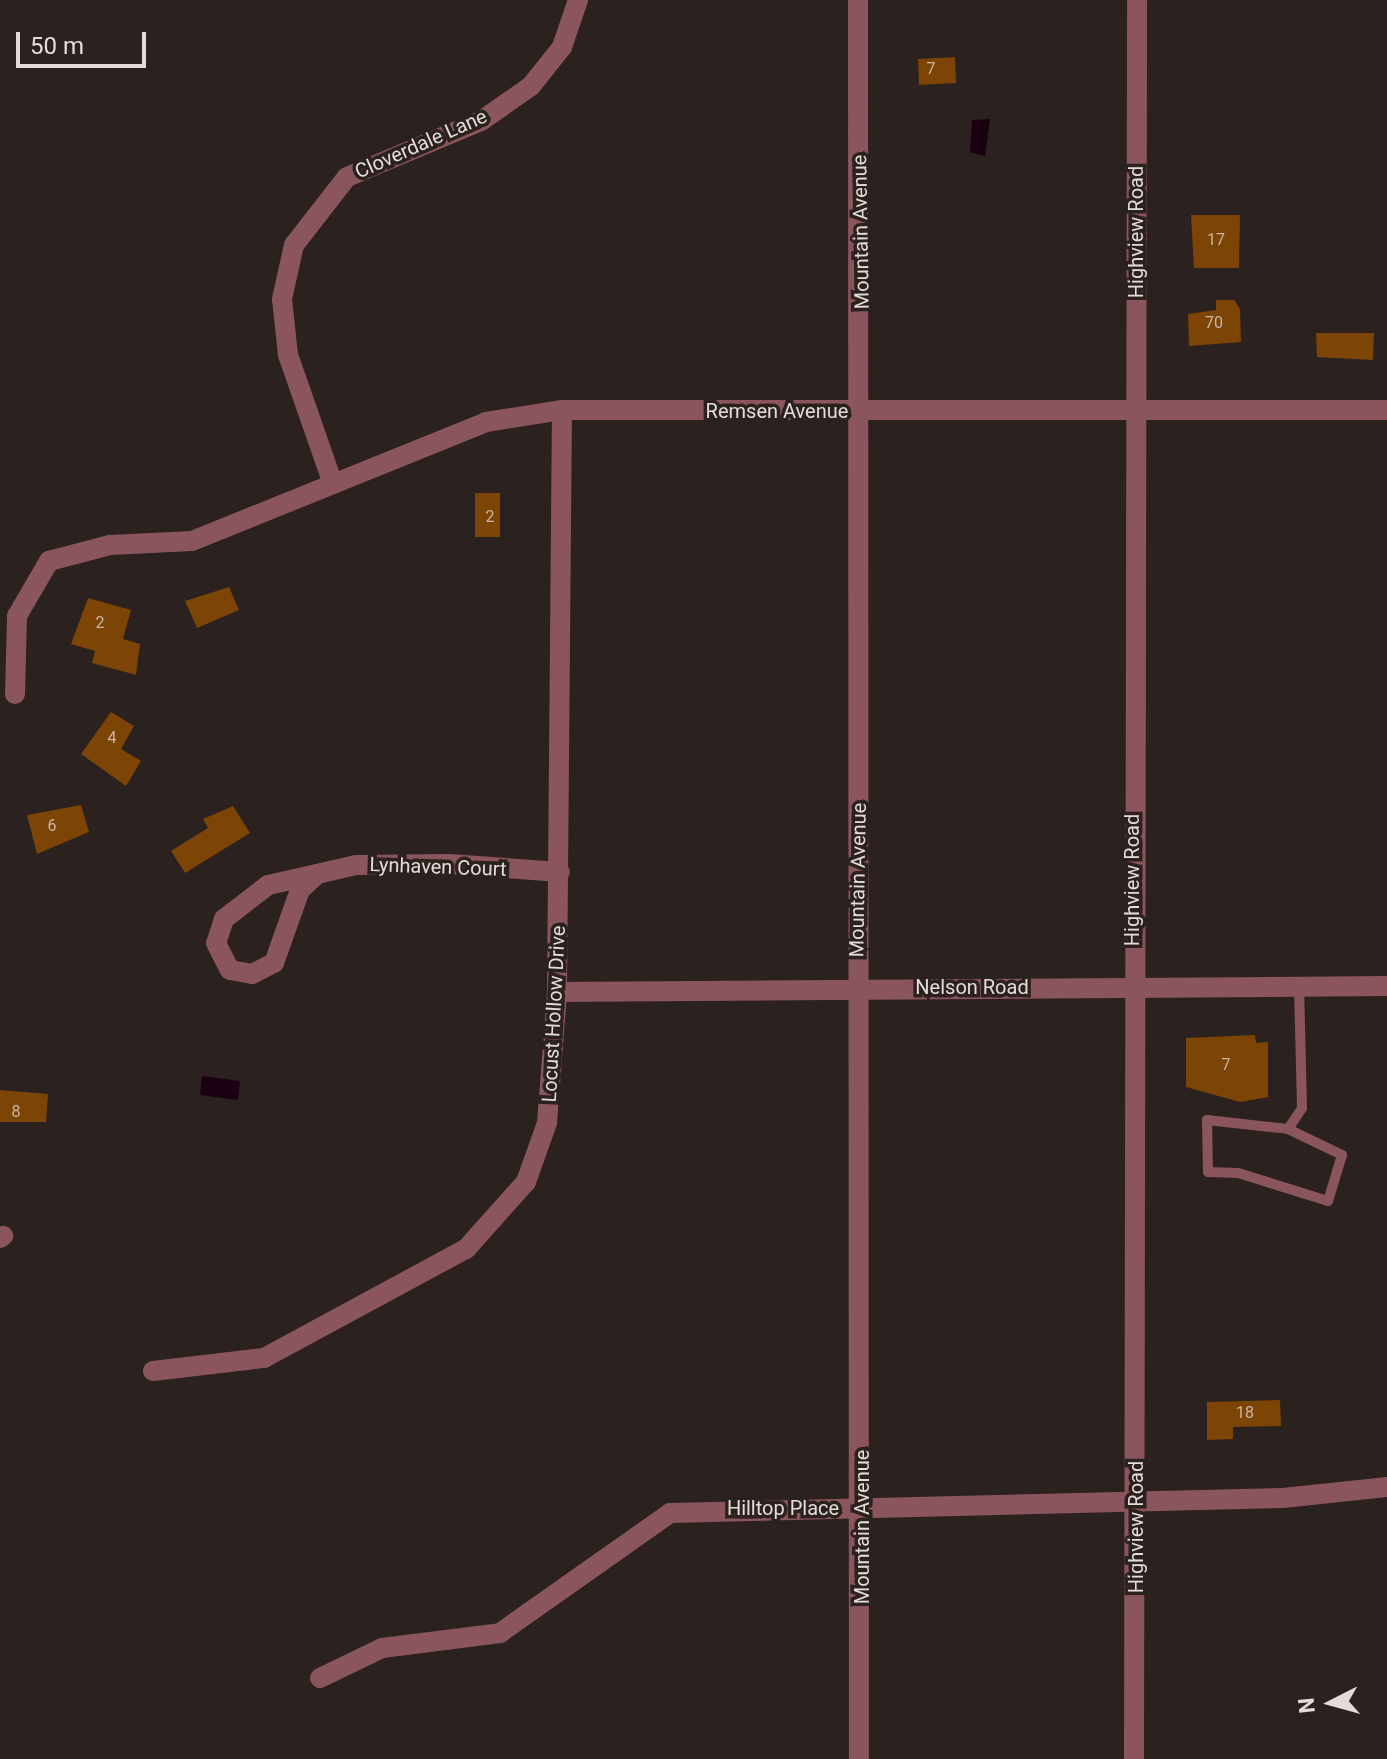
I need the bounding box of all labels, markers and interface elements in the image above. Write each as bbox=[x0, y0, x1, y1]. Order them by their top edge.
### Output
scale bar bbox=[20, 16, 150, 66]
text: 50 m bbox=[30, 32, 84, 60]
house number: 7 bbox=[927, 59, 935, 79]
street label: Cloverdale Lane bbox=[351, 104, 491, 184]
street label: Mountain Avenue bbox=[848, 154, 874, 310]
street label: Highview Road bbox=[1124, 166, 1148, 298]
house number: 17 bbox=[1207, 230, 1225, 250]
house number: 70 bbox=[1205, 313, 1223, 333]
street label: Remsen Avenue bbox=[706, 399, 848, 423]
house number: 2 bbox=[486, 507, 494, 527]
house number: 2 bbox=[96, 613, 104, 633]
house number: 4 bbox=[108, 728, 116, 748]
street label: Mountain Avenue bbox=[845, 802, 871, 958]
street label: Highview Road bbox=[1120, 814, 1144, 946]
house number: 6 bbox=[48, 816, 56, 836]
street label: Lynhaven Court bbox=[369, 853, 507, 881]
street label: Locust Hollow Drive bbox=[537, 925, 571, 1103]
street label: Nelson Road bbox=[915, 975, 1029, 999]
house number: 7 bbox=[1222, 1055, 1230, 1075]
house number: 8 bbox=[12, 1102, 20, 1122]
house number: 18 bbox=[1236, 1403, 1254, 1423]
street label: Mountain Avenue bbox=[850, 1450, 874, 1604]
street label: Highview Road bbox=[1124, 1461, 1148, 1593]
street label: Hilltop Place bbox=[727, 1496, 839, 1520]
north arrow bbox=[1291, 1663, 1371, 1743]
text: N bbox=[1293, 1697, 1320, 1715]

